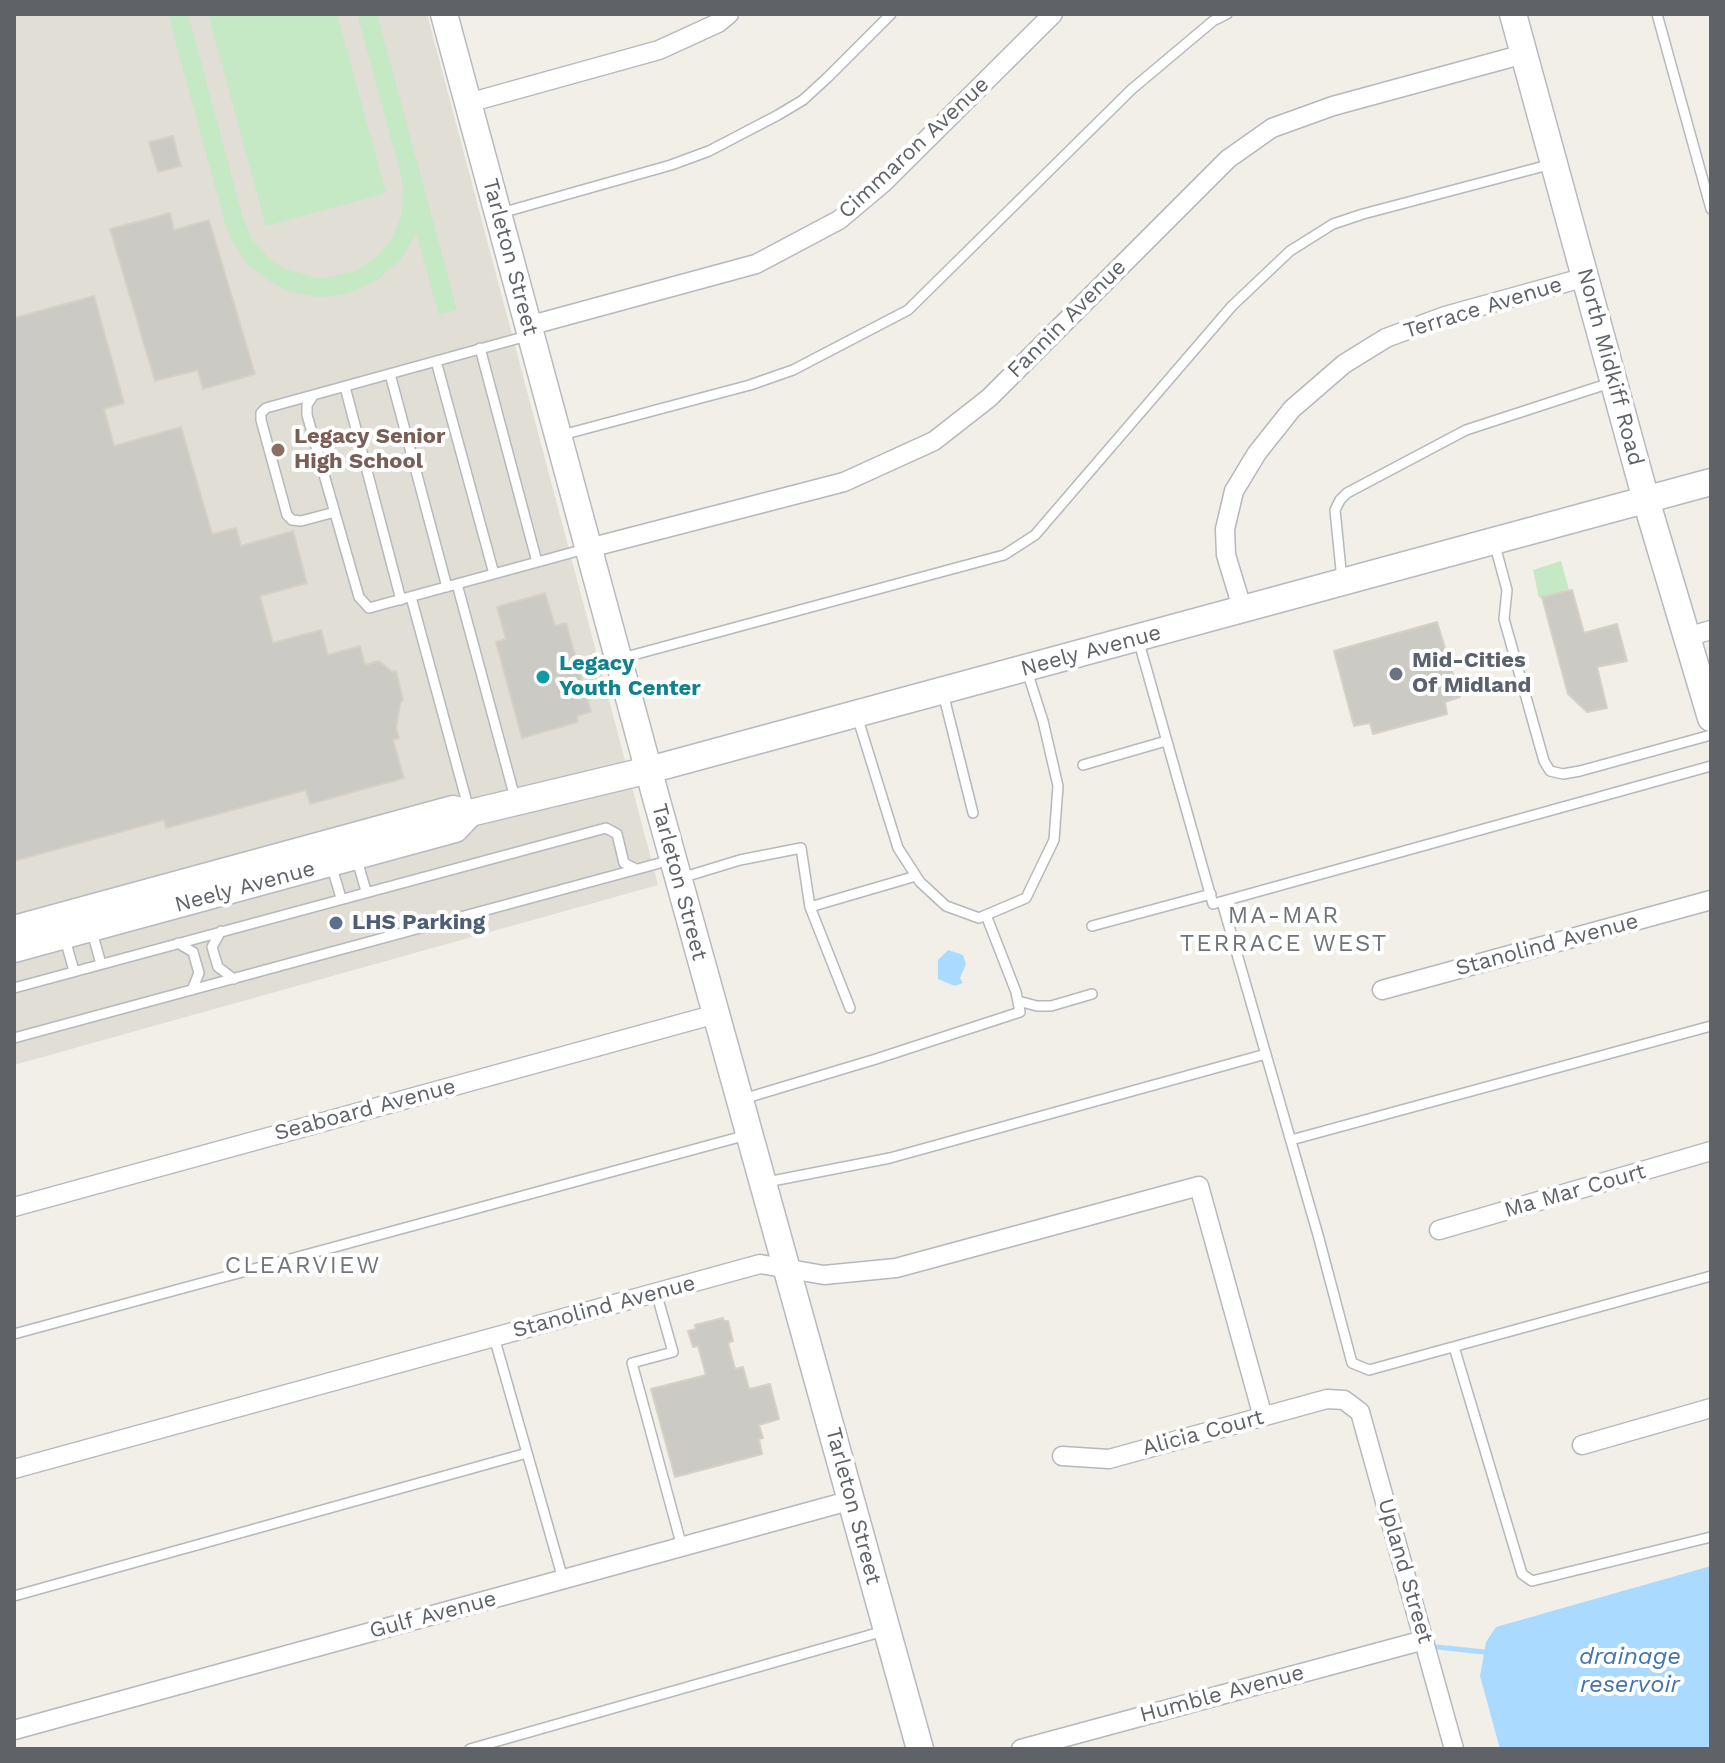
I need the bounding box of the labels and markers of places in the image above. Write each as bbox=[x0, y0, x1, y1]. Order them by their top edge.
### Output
place label: Legacy Senior High School bbox=[294, 424, 445, 476]
marker: Legacy Senior High School bbox=[269, 441, 287, 459]
place label: Mid-Cities Of Midland bbox=[1412, 648, 1531, 700]
place label: Legacy Youth Center bbox=[559, 651, 701, 702]
marker: Mid-Cities Of Midland bbox=[1387, 665, 1405, 683]
marker: Legacy Youth Center bbox=[534, 668, 552, 686]
place label: LHS Parking bbox=[352, 910, 485, 936]
marker: LHS Parking bbox=[327, 914, 345, 932]

